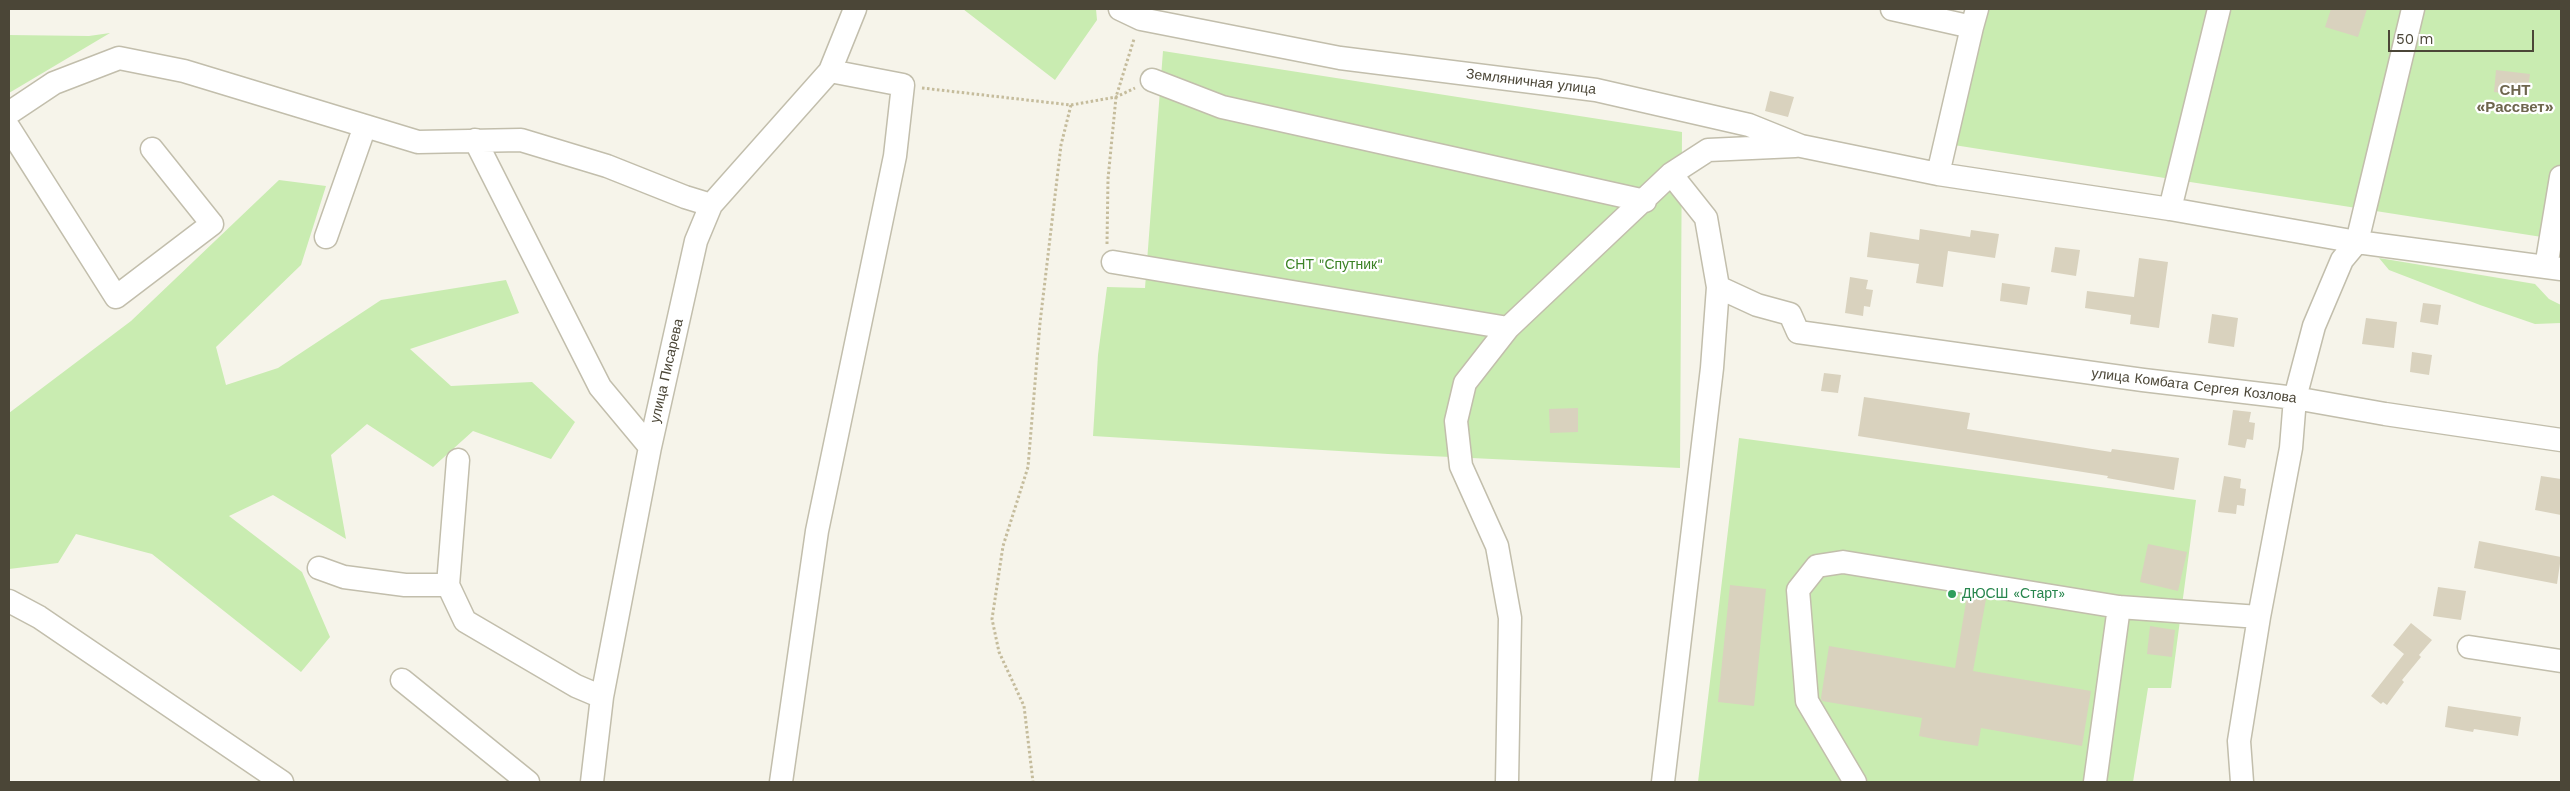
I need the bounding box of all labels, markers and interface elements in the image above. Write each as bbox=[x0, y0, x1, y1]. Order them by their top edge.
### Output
scale bar bbox=[2390, 20, 2536, 52]
text: 50 m bbox=[2396, 30, 2433, 48]
street label: Земляничная улица bbox=[1465, 66, 1597, 98]
district label: СНТ «Рассвет» bbox=[2477, 82, 2553, 117]
park label: СНТ "Спутник" bbox=[1285, 257, 1383, 273]
street label: улица Писарева bbox=[647, 317, 687, 425]
street label: улица Комбата Сергея Козлова bbox=[2090, 365, 2298, 407]
place label: ДЮСШ «Старт» bbox=[1962, 586, 2065, 602]
marker: ДЮСШ «Старт» bbox=[1946, 588, 1958, 600]

